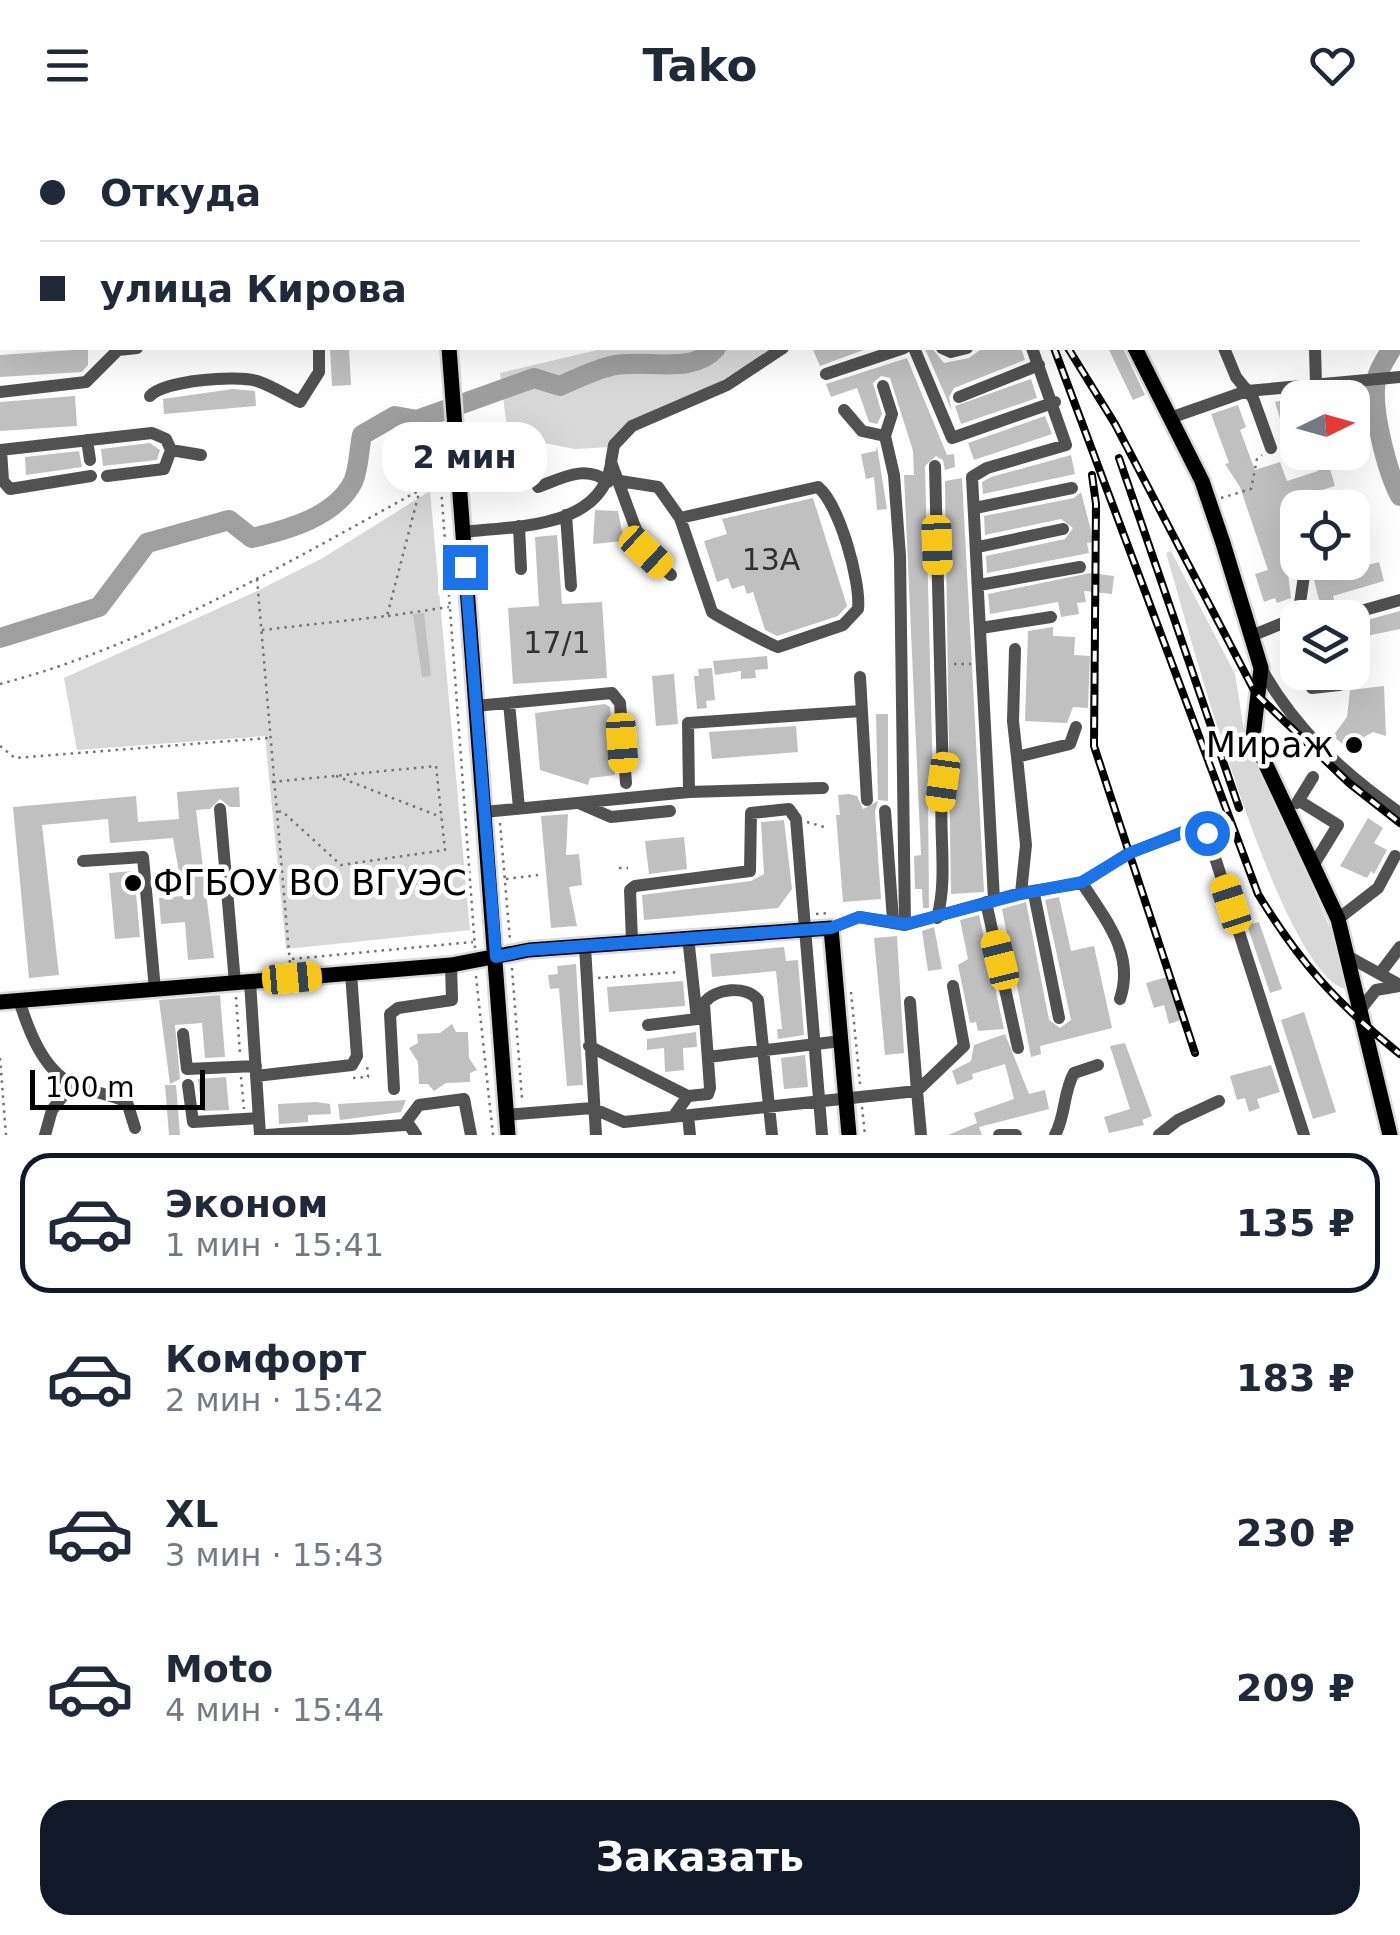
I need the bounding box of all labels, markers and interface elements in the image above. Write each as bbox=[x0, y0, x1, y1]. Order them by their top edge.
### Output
icon: menu bbox=[40, 38, 95, 93]
icon: heart bbox=[1305, 38, 1360, 93]
text: Tako bbox=[643, 39, 757, 92]
text: Откуда bbox=[100, 171, 261, 215]
text: улица Кирова bbox=[100, 267, 407, 311]
north arrow bbox=[1280, 380, 1370, 470]
map controls bbox=[1280, 380, 1370, 690]
callout: 2 мин bbox=[382, 422, 548, 492]
text: 2 мин bbox=[412, 438, 517, 476]
button: locate bbox=[1280, 490, 1370, 580]
car bbox=[921, 514, 953, 576]
car bbox=[614, 521, 678, 583]
house number: 13А bbox=[742, 542, 801, 577]
route end bbox=[443, 545, 488, 590]
button: layers bbox=[1280, 600, 1370, 690]
house number: 17/1 bbox=[523, 625, 591, 660]
car bbox=[605, 712, 639, 774]
place label: Мираж bbox=[1206, 725, 1334, 765]
marker: Мираж bbox=[1343, 734, 1365, 756]
car bbox=[924, 750, 962, 814]
route start bbox=[1185, 811, 1230, 856]
place label: ФГБОУ ВО ВГУЭС bbox=[153, 863, 467, 903]
car bbox=[1207, 871, 1255, 937]
marker: ФГБОУ ВО ВГУЭС bbox=[122, 872, 144, 894]
car bbox=[978, 927, 1022, 993]
car bbox=[261, 960, 323, 996]
scale bar bbox=[30, 1065, 205, 1110]
text: 100 m bbox=[45, 1071, 135, 1104]
icon: car bbox=[45, 1178, 135, 1268]
text: Эконом bbox=[165, 1182, 328, 1226]
text: 135 ₽ bbox=[1236, 1201, 1355, 1245]
text: 1 мин · 15:41 bbox=[165, 1226, 384, 1264]
icon: car bbox=[45, 1333, 135, 1423]
text: Комфорт bbox=[165, 1337, 366, 1381]
text: 183 ₽ bbox=[1236, 1356, 1355, 1400]
text: 2 мин · 15:42 bbox=[165, 1381, 384, 1419]
icon: car bbox=[45, 1488, 135, 1578]
text: XL bbox=[165, 1492, 219, 1536]
text: 230 ₽ bbox=[1236, 1511, 1355, 1555]
text: 3 мин · 15:43 bbox=[165, 1536, 384, 1574]
icon: car bbox=[45, 1643, 135, 1733]
text: Moto bbox=[165, 1647, 273, 1691]
text: 209 ₽ bbox=[1236, 1666, 1355, 1710]
text: 4 мин · 15:44 bbox=[165, 1691, 384, 1729]
button: Заказать bbox=[40, 1800, 1360, 1915]

